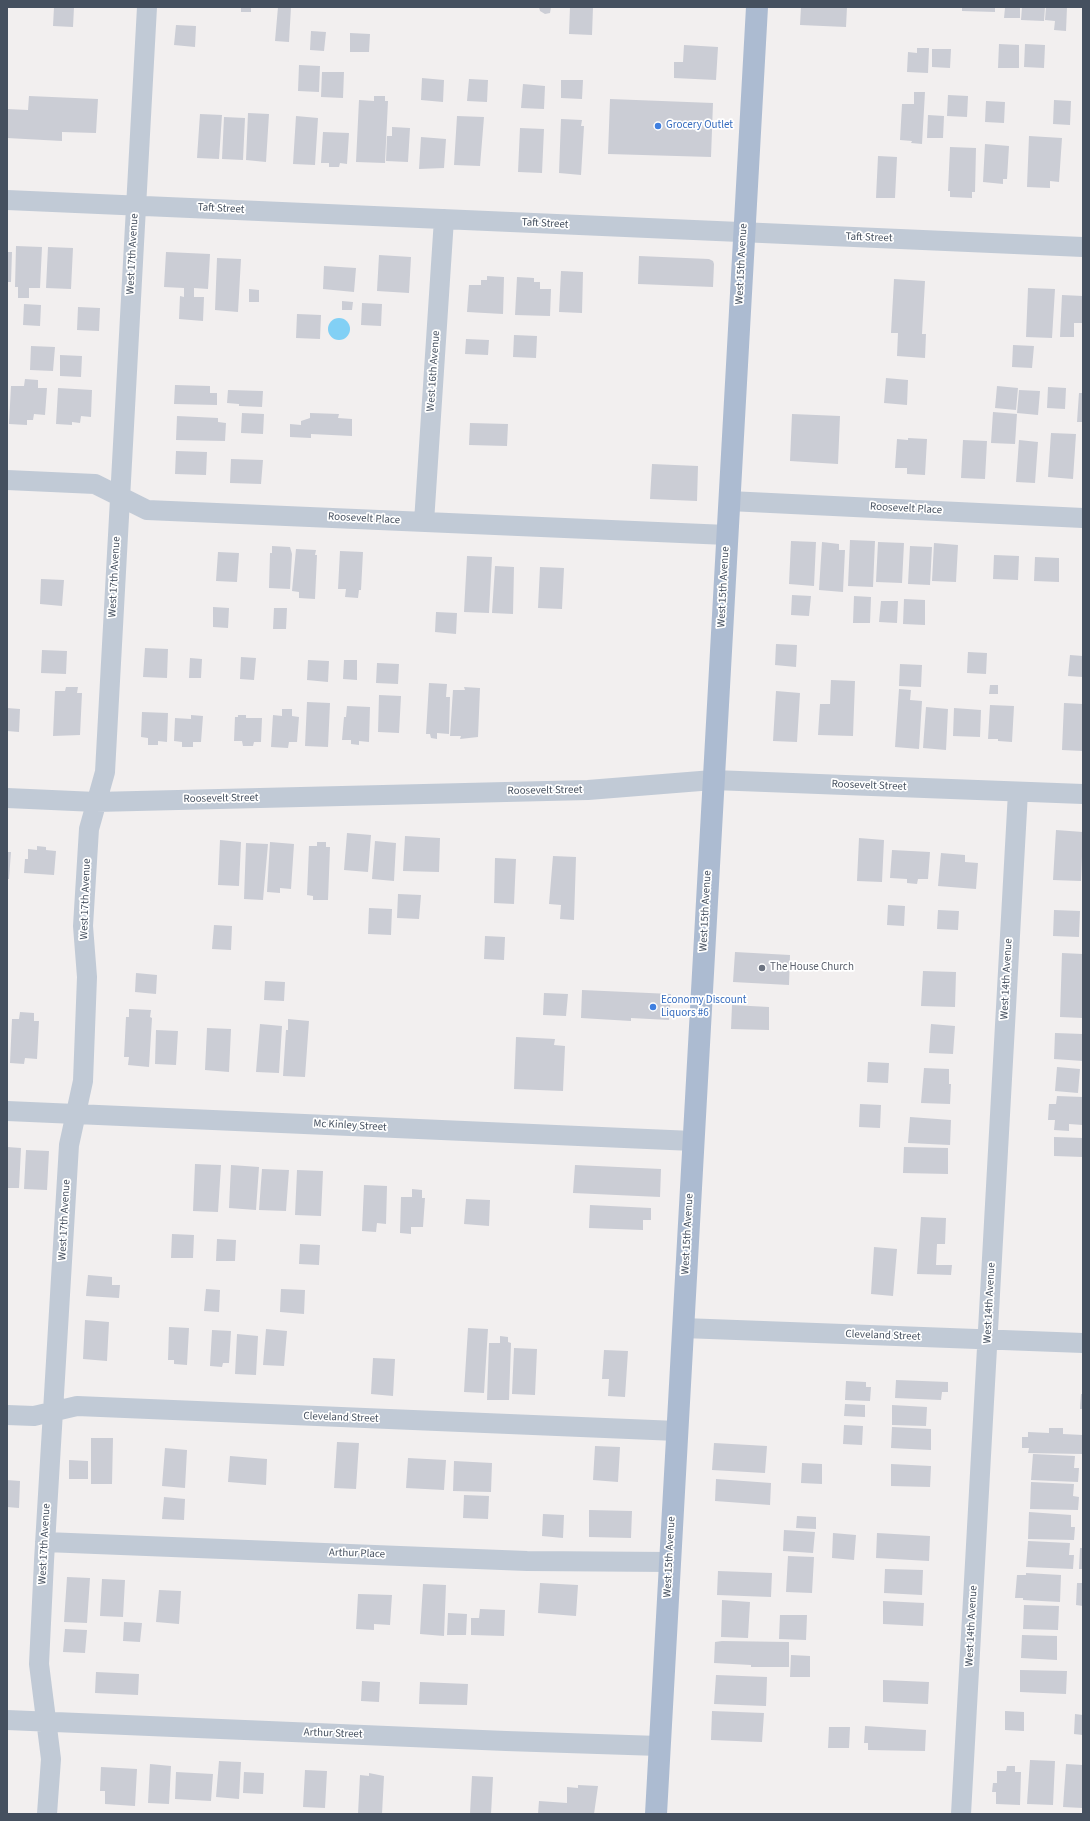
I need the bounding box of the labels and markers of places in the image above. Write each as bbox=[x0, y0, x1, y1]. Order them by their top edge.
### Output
place label: Grocery Outlet bbox=[666, 119, 733, 133]
marker: Grocery Outlet bbox=[653, 121, 663, 131]
place label: The House Church bbox=[770, 961, 854, 975]
marker: The House Church bbox=[757, 963, 767, 973]
place label: Economy Discount Liquors #6 bbox=[661, 994, 746, 1020]
marker: Economy Discount Liquors #6 bbox=[648, 1002, 658, 1012]

